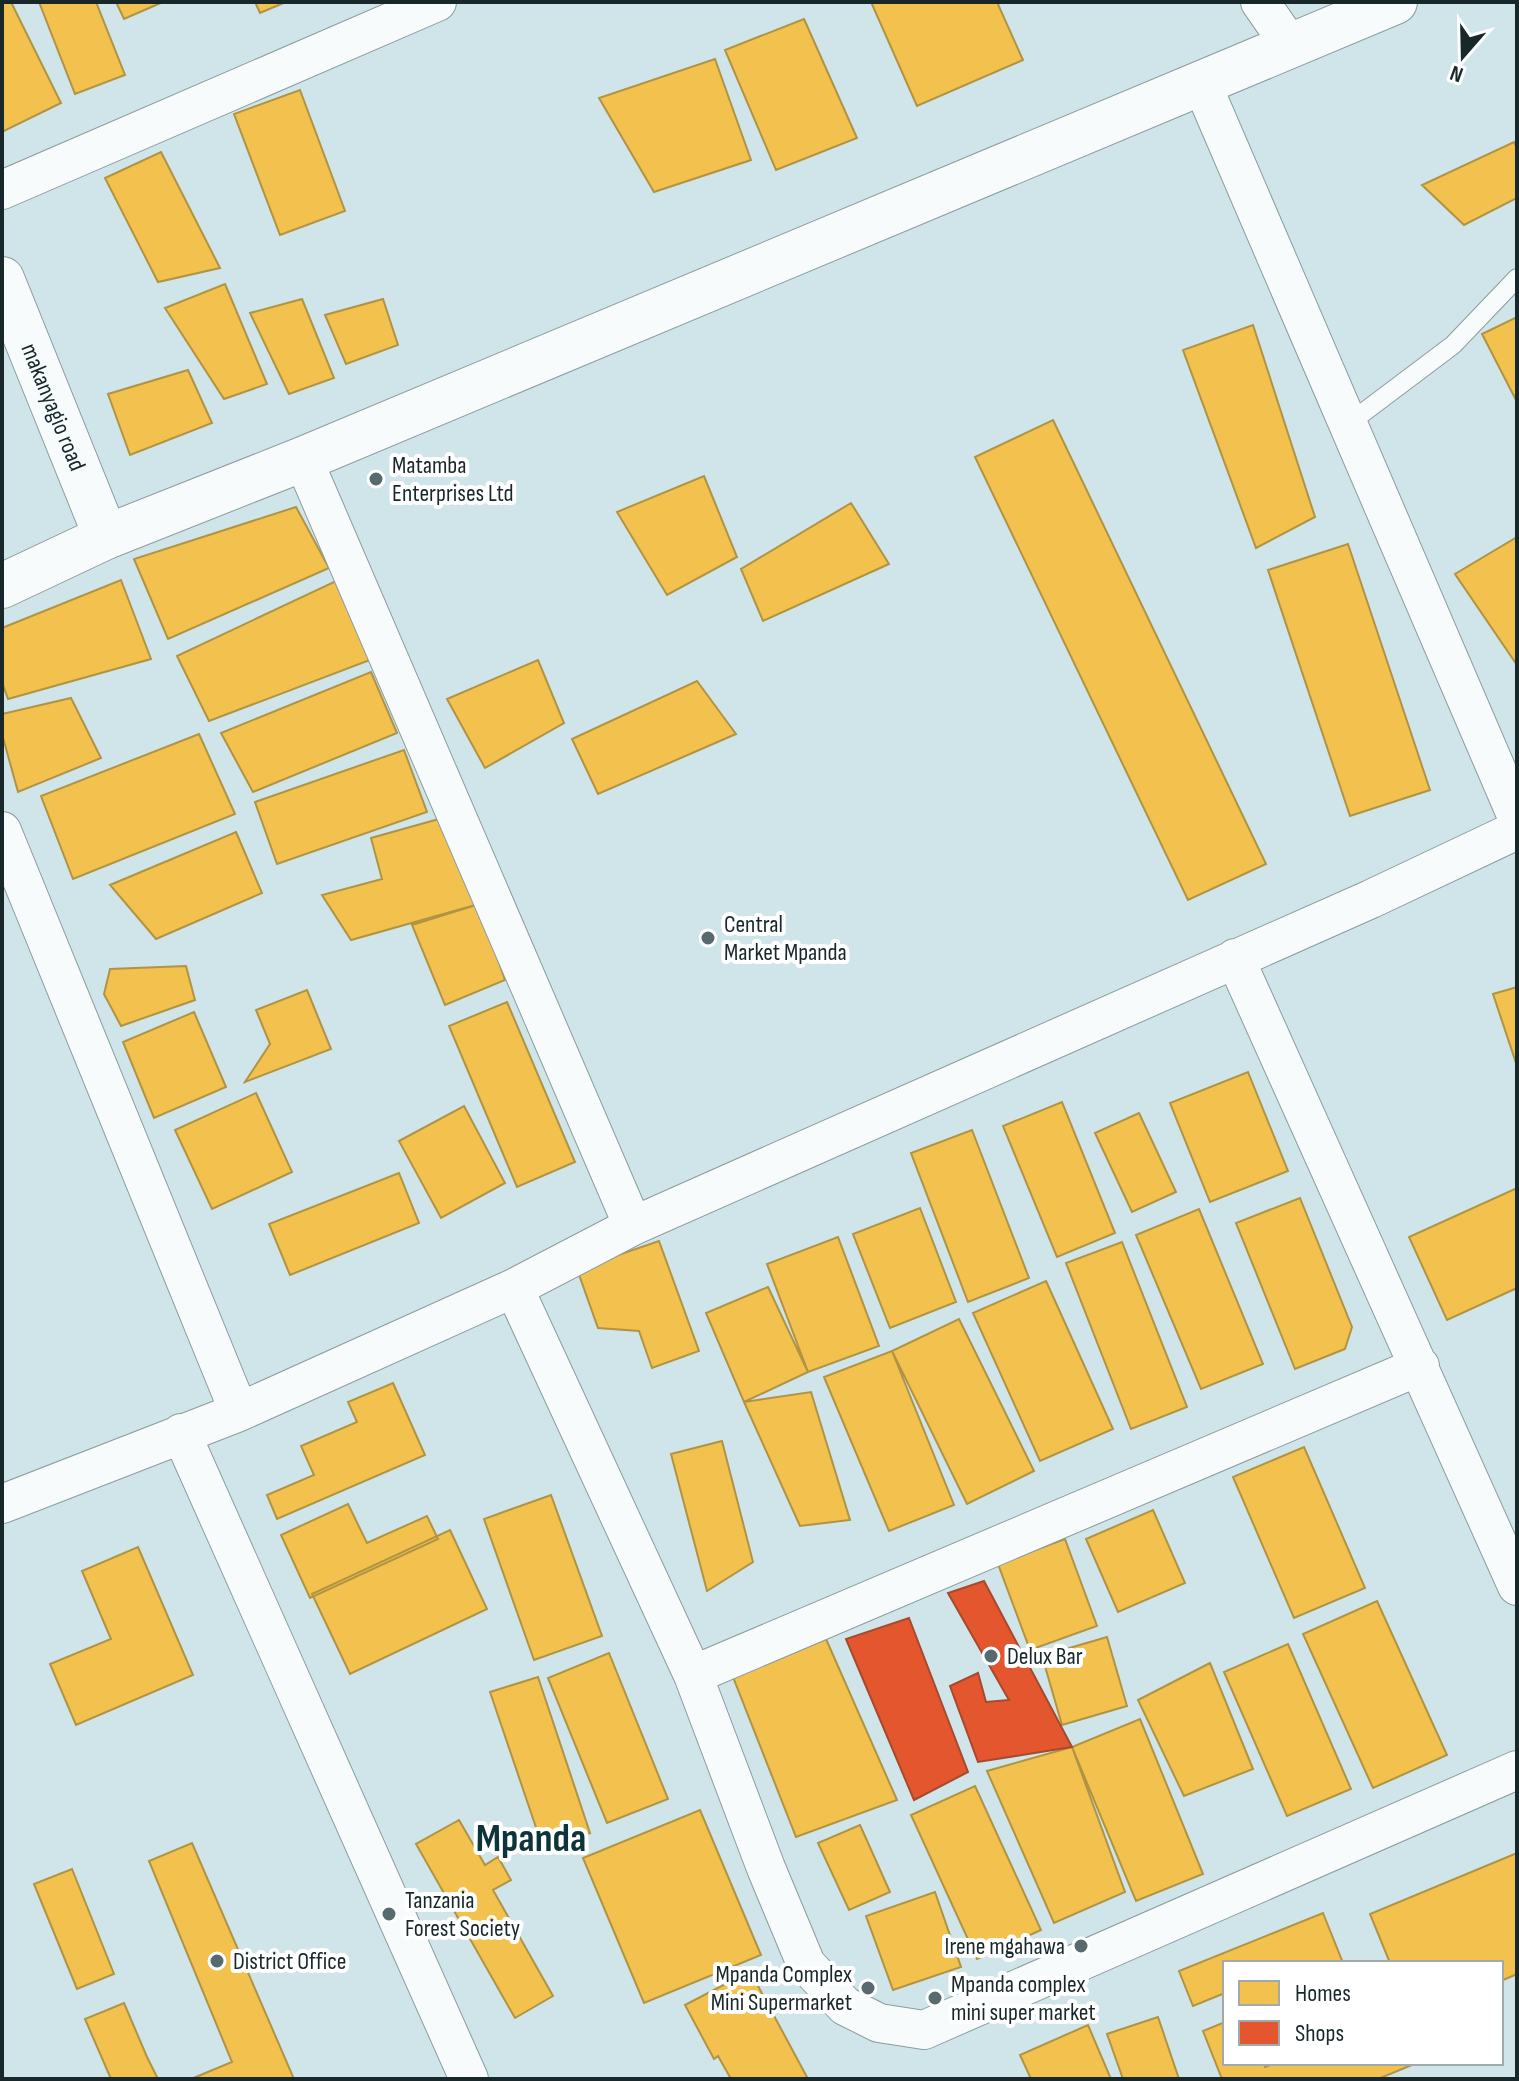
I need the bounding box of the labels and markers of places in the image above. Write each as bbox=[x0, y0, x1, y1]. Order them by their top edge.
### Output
place label: Matamba Enterprises Ltd bbox=[392, 451, 514, 508]
marker: Matamba Enterprises Ltd bbox=[367, 470, 385, 488]
place label: Central Market Mpanda bbox=[724, 910, 847, 967]
marker: Central Market Mpanda bbox=[699, 929, 717, 947]
place label: Delux Bar bbox=[1007, 1642, 1083, 1671]
marker: Delux Bar bbox=[982, 1647, 1000, 1665]
place label: Tanzania Forest Society bbox=[405, 1886, 520, 1943]
marker: Tanzania Forest Society bbox=[380, 1905, 398, 1923]
place label: Irene mgahawa bbox=[945, 1932, 1065, 1961]
marker: Irene mgahawa bbox=[1072, 1937, 1090, 1955]
place label: District Office bbox=[233, 1947, 346, 1976]
marker: District Office bbox=[208, 1952, 226, 1970]
place label: Mpanda Complex Mini Supermarket bbox=[711, 1960, 852, 2017]
place label: Mpanda complex mini super market bbox=[951, 1970, 1096, 2027]
marker: Mpanda Complex Mini Supermarket bbox=[859, 1979, 877, 1997]
marker: Mpanda complex mini super market bbox=[926, 1989, 944, 2007]

